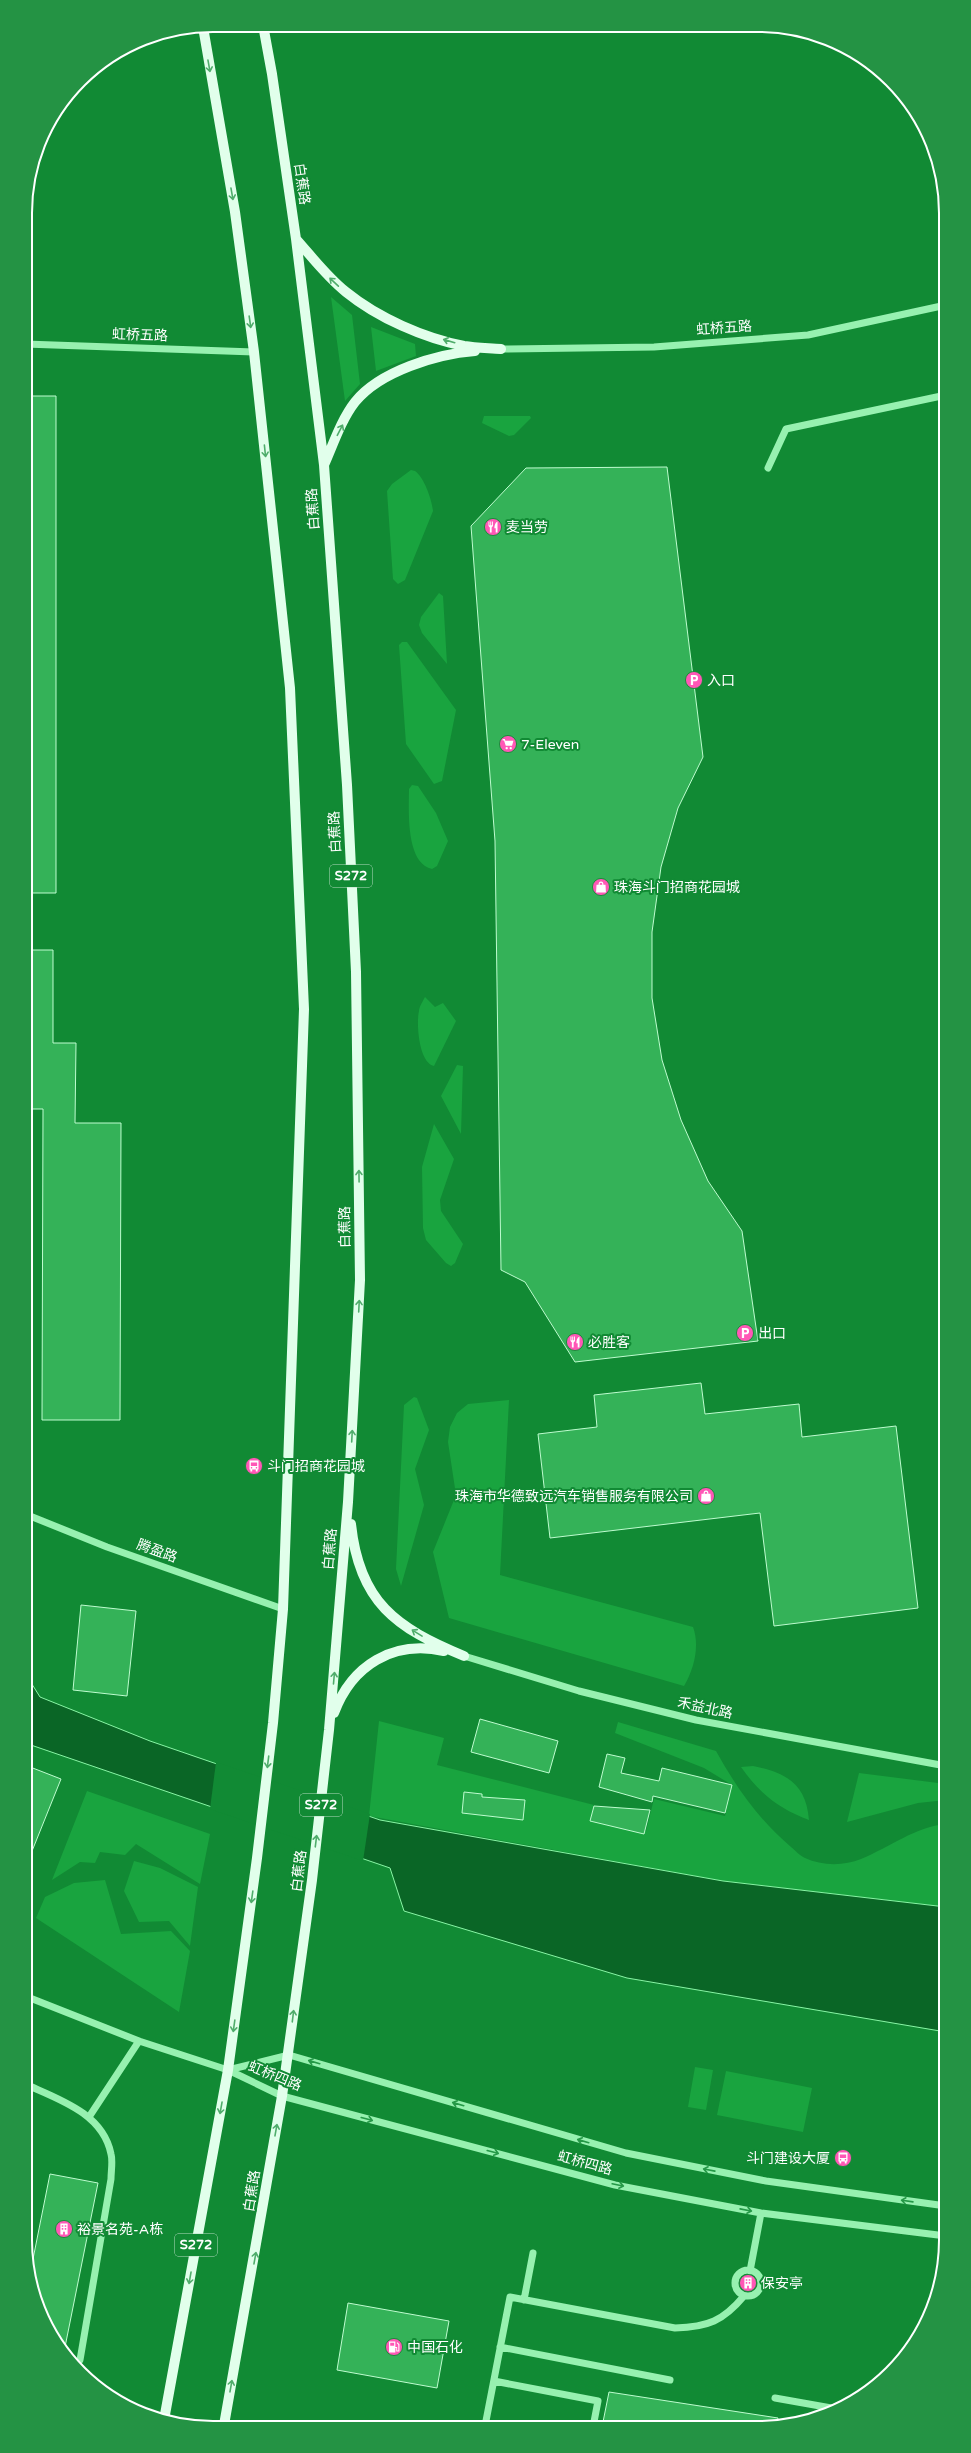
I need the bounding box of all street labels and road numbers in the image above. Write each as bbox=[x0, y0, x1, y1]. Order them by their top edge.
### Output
street label: 白蕉路 bbox=[291, 162, 313, 206]
street label: 虹桥五路 bbox=[695, 318, 753, 338]
street label: 虹桥五路 bbox=[112, 326, 168, 344]
street label: 白蕉路 bbox=[303, 487, 323, 531]
street label: 白蕉路 bbox=[325, 811, 345, 853]
road number: S272 bbox=[330, 865, 372, 887]
street label: 白蕉路 bbox=[336, 1206, 354, 1248]
street label: 白蕉路 bbox=[320, 1527, 340, 1571]
street label: 腾盈路 bbox=[134, 1536, 180, 1566]
street label: 禾益北路 bbox=[676, 1694, 734, 1722]
road number: S272 bbox=[300, 1794, 342, 1816]
street label: 白蕉路 bbox=[288, 1849, 310, 1893]
street label: 虹桥四路 bbox=[246, 2058, 304, 2094]
street label: 虹桥四路 bbox=[556, 2148, 614, 2178]
street label: 白蕉路 bbox=[240, 2169, 264, 2213]
road number: S272 bbox=[175, 2234, 217, 2256]

